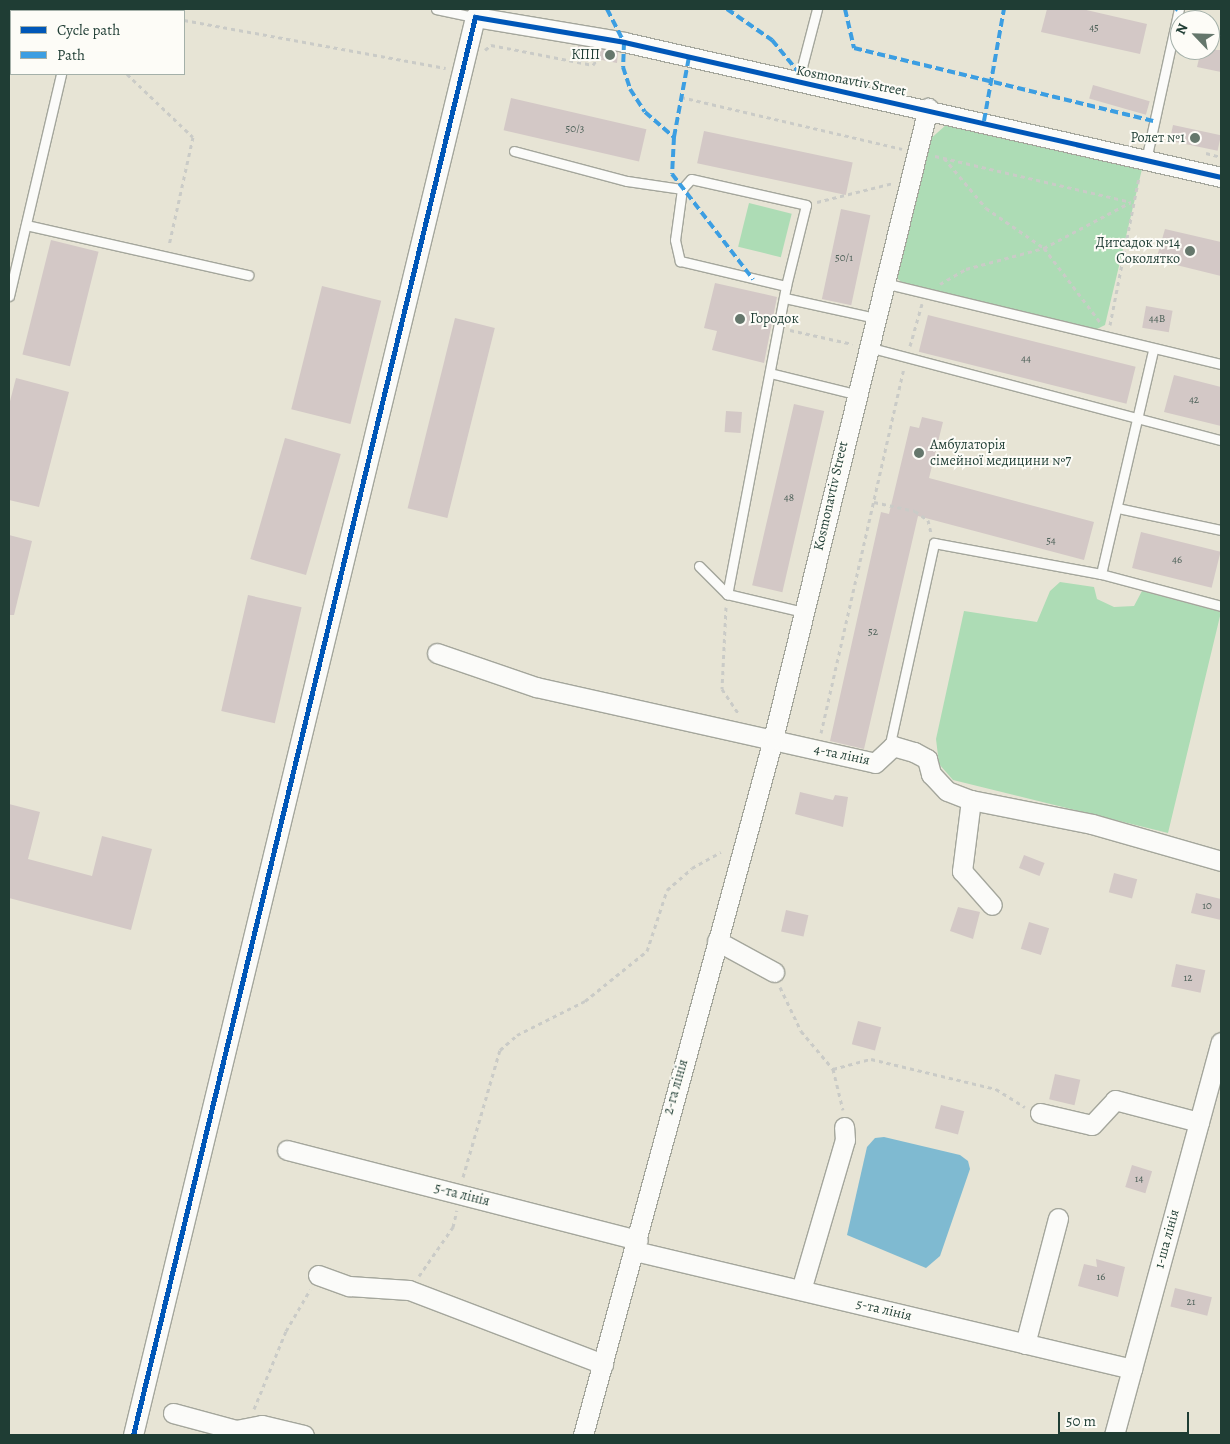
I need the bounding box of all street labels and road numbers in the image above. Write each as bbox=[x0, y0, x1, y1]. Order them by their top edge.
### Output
street label: Kosmonavtiv Street bbox=[795, 62, 907, 100]
street label: Kosmonavtiv Street bbox=[810, 440, 852, 552]
street label: 4-та лінія bbox=[812, 741, 872, 769]
street label: 2-га лінія bbox=[660, 1057, 692, 1117]
street label: 5-та лінія bbox=[433, 1180, 491, 1210]
street label: 1-ша лінія bbox=[1151, 1208, 1183, 1270]
street label: 5-та лінія bbox=[855, 1295, 913, 1325]

